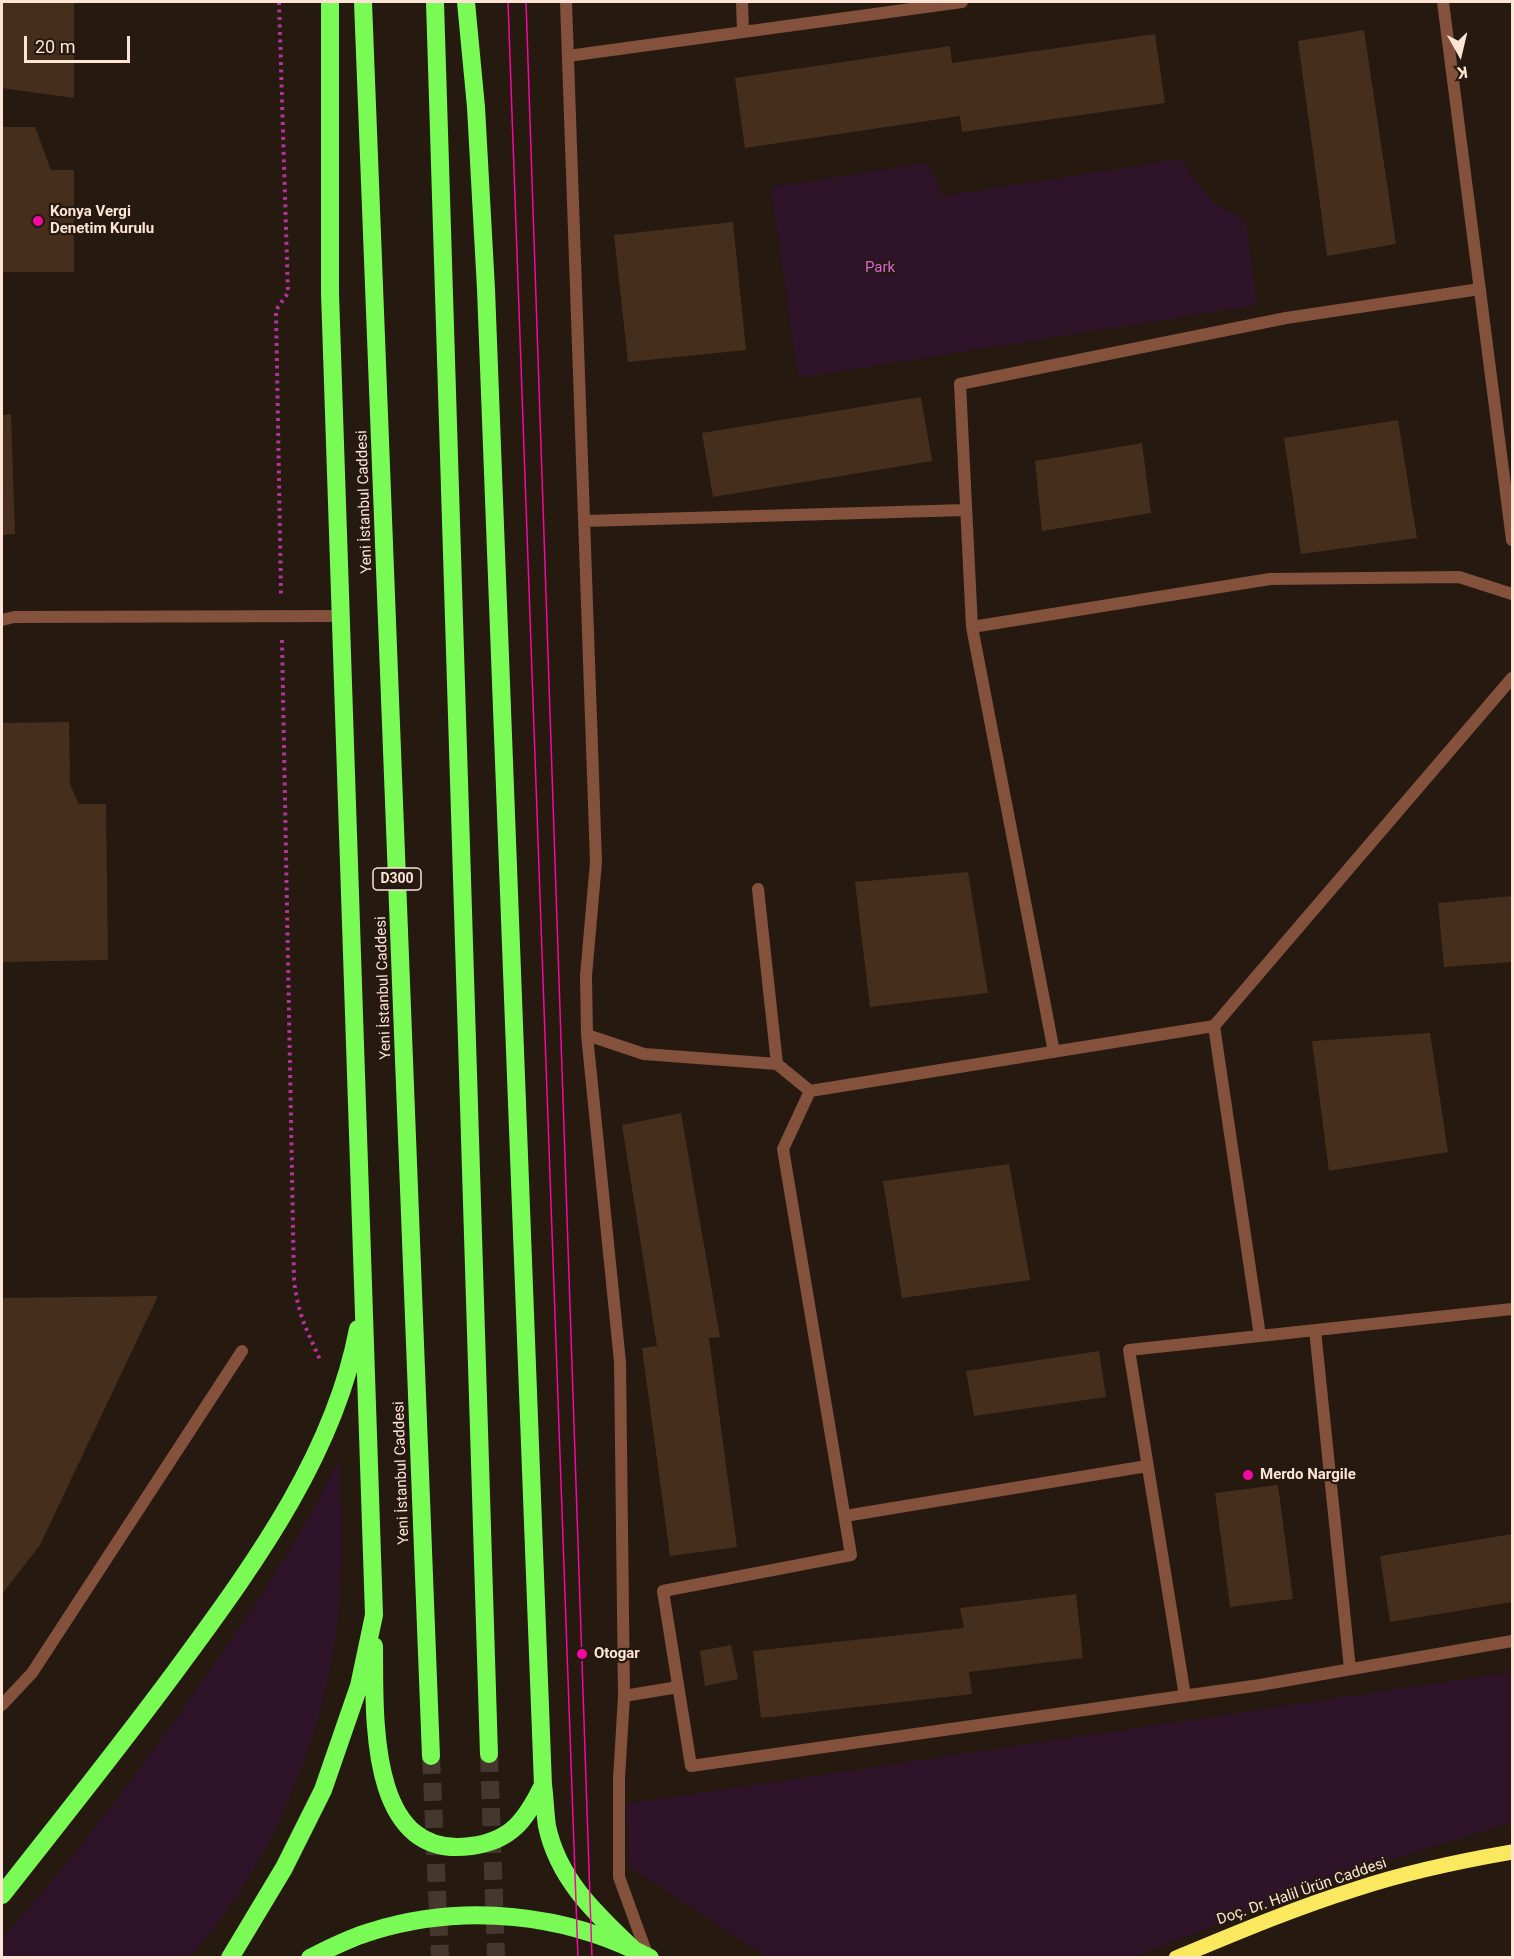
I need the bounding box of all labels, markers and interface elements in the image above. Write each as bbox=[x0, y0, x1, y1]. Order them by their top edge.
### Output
scale bar bbox=[27, 24, 134, 62]
north arrow bbox=[1430, 24, 1490, 84]
text: 20 m bbox=[35, 36, 75, 57]
text: K bbox=[1456, 62, 1469, 82]
place label: Konya Vergi Denetim Kurulu bbox=[50, 203, 154, 238]
marker: Konya Vergi Denetim Kurulu bbox=[31, 214, 45, 228]
park label: Park bbox=[865, 259, 895, 277]
street label: Yeni İstanbul Caddesi bbox=[354, 430, 376, 574]
road number: D300 bbox=[373, 868, 421, 890]
street label: Yeni İstanbul Caddesi bbox=[373, 916, 395, 1060]
street label: Yeni İstanbul Caddesi bbox=[391, 1401, 413, 1545]
place label: Merdo Nargile bbox=[1260, 1466, 1356, 1484]
marker: Merdo Nargile bbox=[1241, 1468, 1255, 1482]
place label: Otogar bbox=[594, 1645, 640, 1663]
marker: Otogar bbox=[575, 1647, 589, 1661]
street label: Doç. Dr. Halil Ürün Caddesi bbox=[1215, 1854, 1389, 1930]

